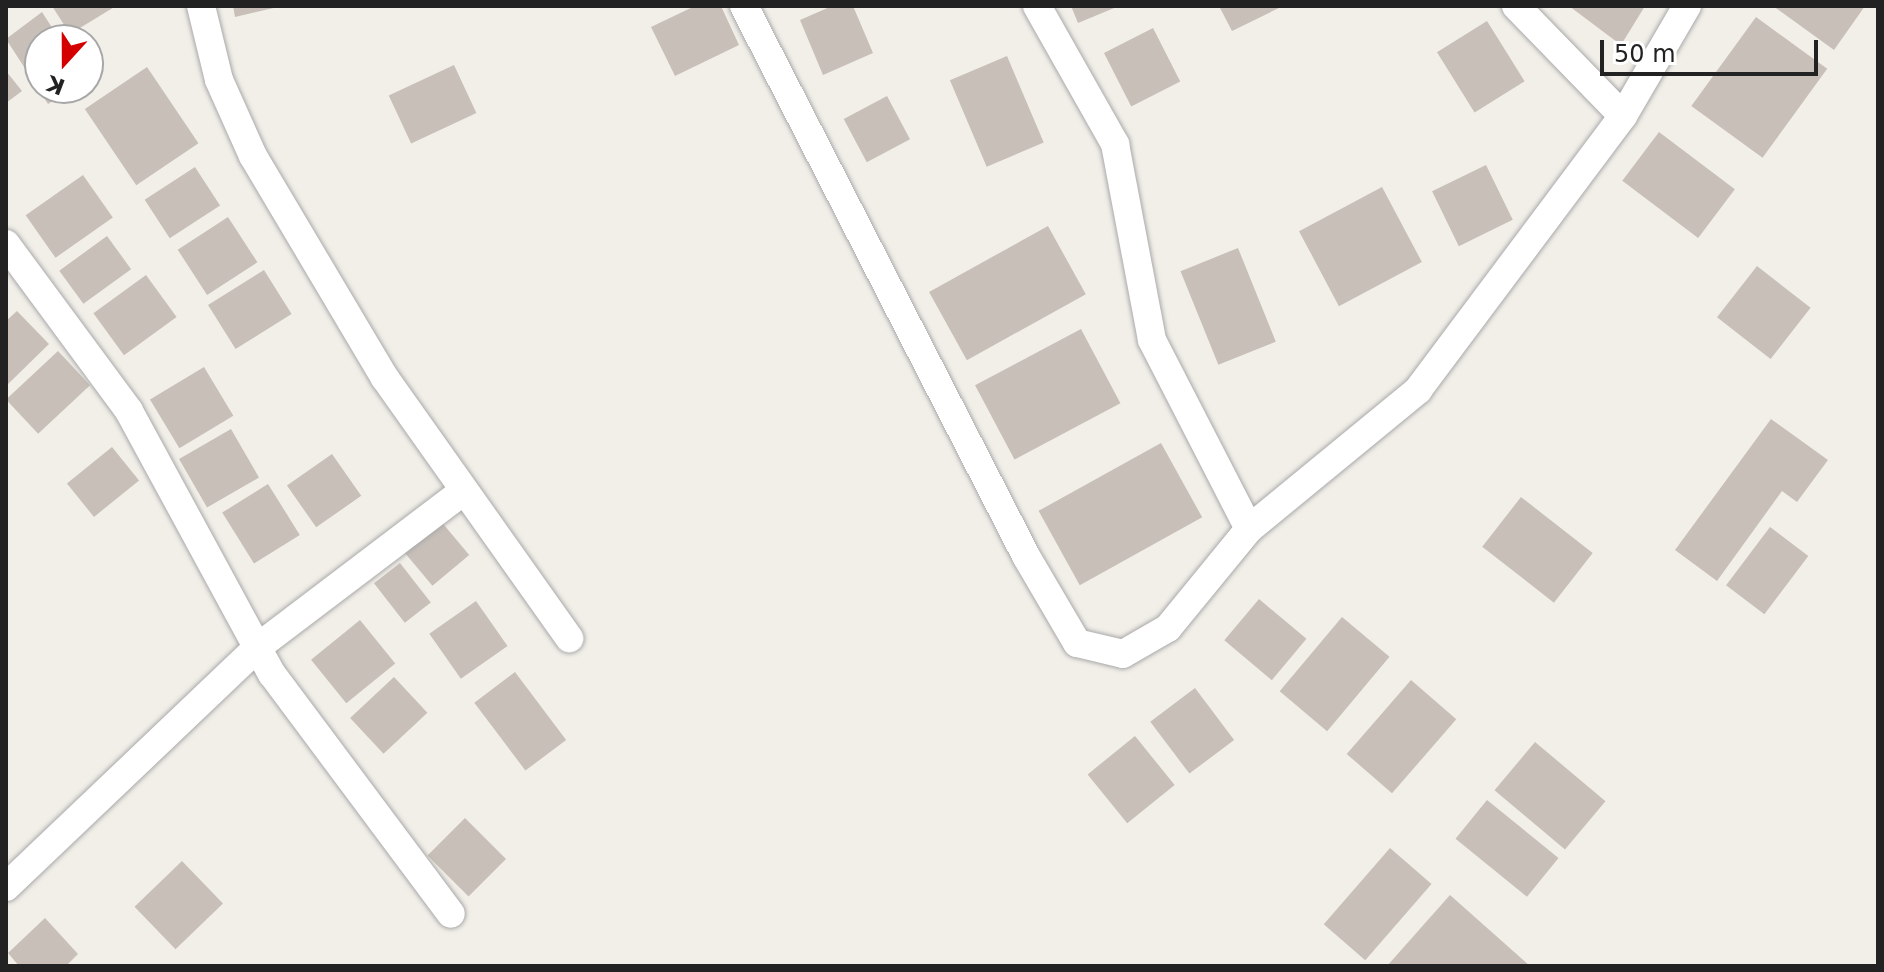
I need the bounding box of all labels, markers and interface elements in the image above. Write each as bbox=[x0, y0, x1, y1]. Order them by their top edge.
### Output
north arrow bbox=[24, 24, 104, 104]
scale bar bbox=[1604, 24, 1822, 74]
text: 50 m bbox=[1614, 40, 1676, 68]
text: K bbox=[43, 70, 68, 100]

